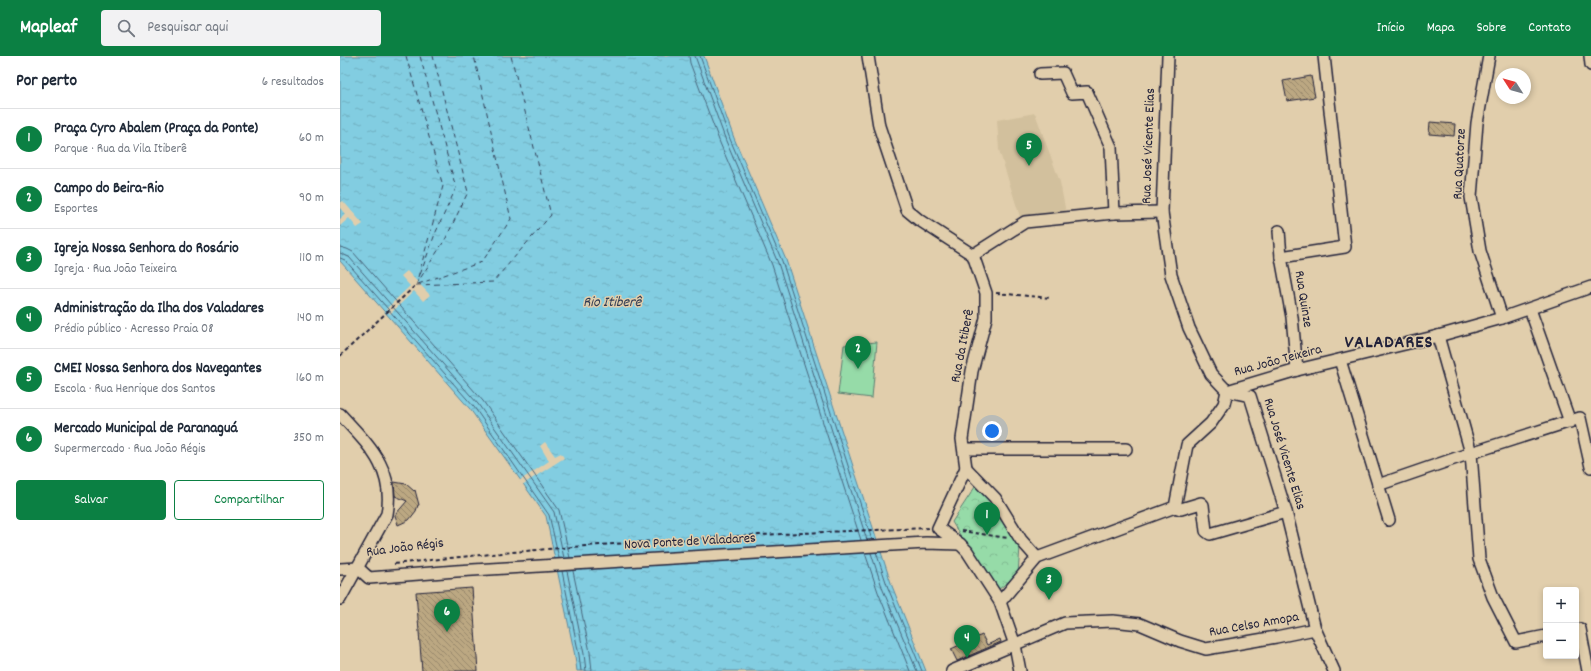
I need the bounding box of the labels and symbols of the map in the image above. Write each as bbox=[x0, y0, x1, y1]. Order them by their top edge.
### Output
north arrow bbox=[1495, 68, 1531, 104]
street label: Rua José Vicente Elias bbox=[1137, 88, 1161, 204]
street label: Rua Quatorze bbox=[1448, 128, 1472, 200]
pin: 5 bbox=[1016, 133, 1042, 166]
street label: Rua Quinze bbox=[1289, 269, 1317, 329]
water label: Rio Itiberê bbox=[583, 292, 643, 314]
street label: Rua da Itiberê bbox=[946, 308, 980, 384]
district label: VALADARES bbox=[1345, 331, 1433, 356]
pin: 2 bbox=[845, 336, 871, 369]
street label: Rua João Teixeira bbox=[1232, 340, 1325, 382]
street label: Rua José Vicente Elias bbox=[1257, 396, 1311, 512]
your location bbox=[982, 421, 1002, 441]
pin: 1 bbox=[974, 502, 1000, 535]
street label: Nova Ponte de Valadares bbox=[624, 529, 756, 555]
street label: Rua João Régis bbox=[365, 533, 445, 563]
pin: 3 bbox=[1036, 567, 1062, 600]
pin: 6 bbox=[434, 599, 460, 632]
street label: Rua Celso Amopa bbox=[1208, 607, 1301, 643]
pin: 4 bbox=[954, 625, 980, 658]

